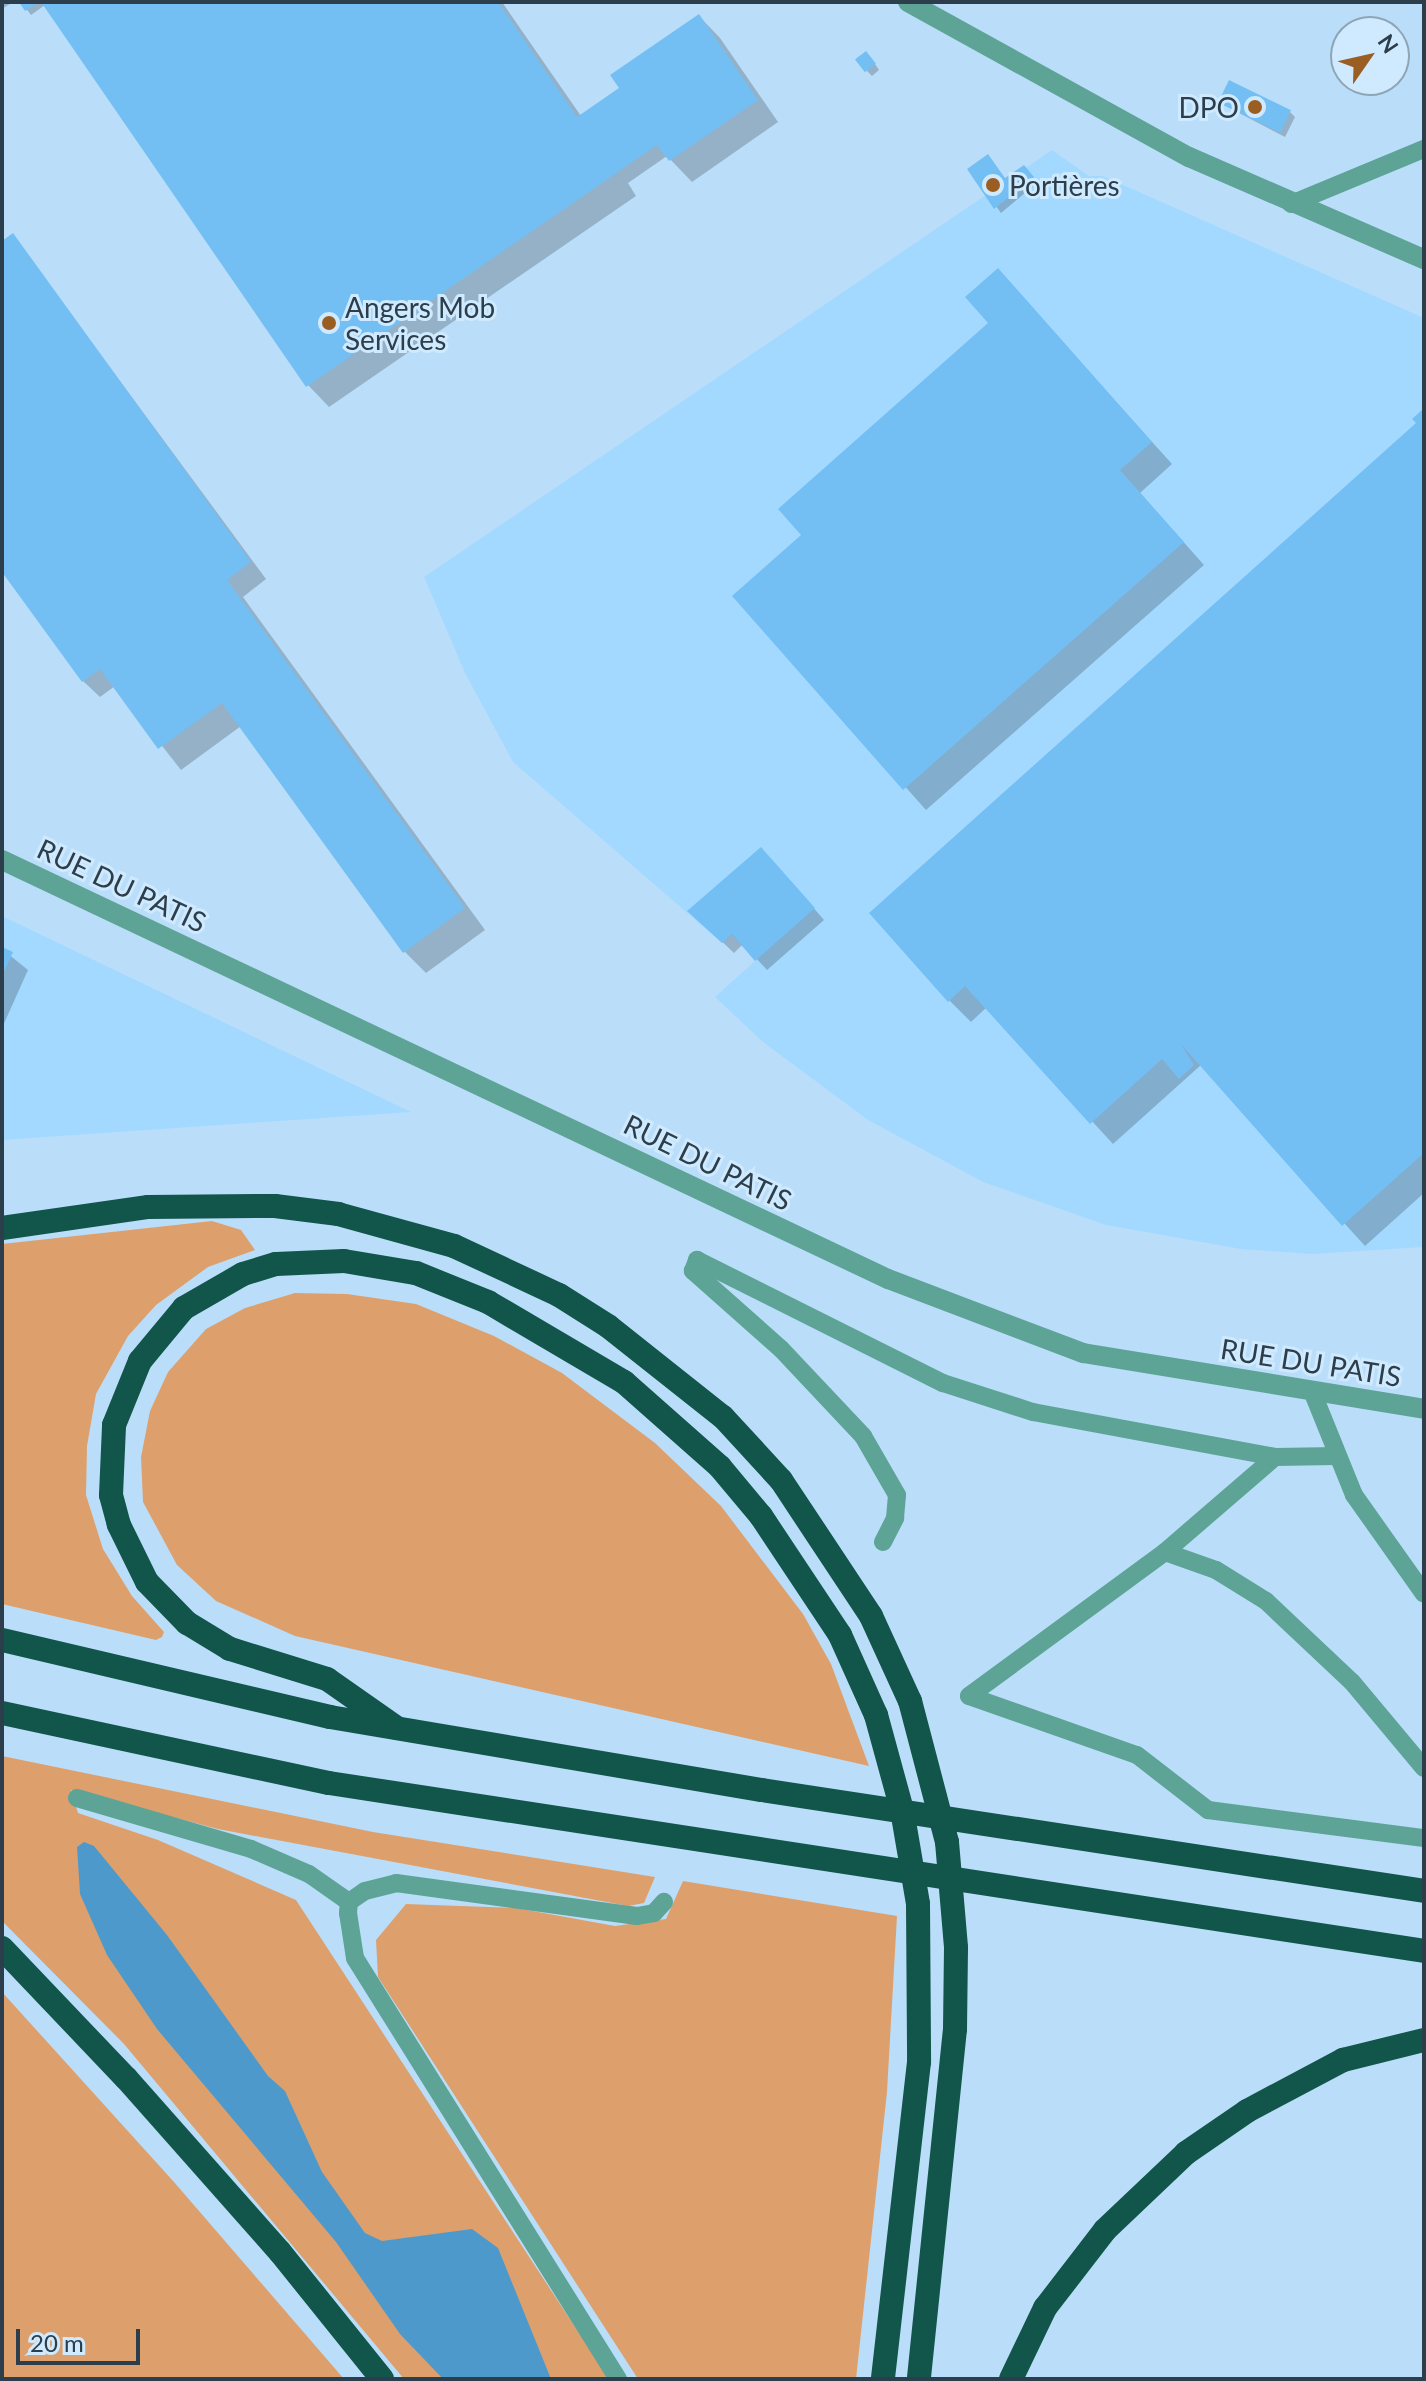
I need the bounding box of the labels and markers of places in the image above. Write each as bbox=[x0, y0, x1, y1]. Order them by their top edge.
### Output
place label: DPO bbox=[1178, 90, 1239, 124]
marker: DPO bbox=[1246, 98, 1264, 116]
place label: Portières bbox=[1009, 168, 1120, 202]
marker: Portières bbox=[984, 176, 1002, 194]
place label: Angers Mob Services bbox=[345, 290, 495, 356]
marker: Angers Mob Services bbox=[320, 314, 338, 332]

